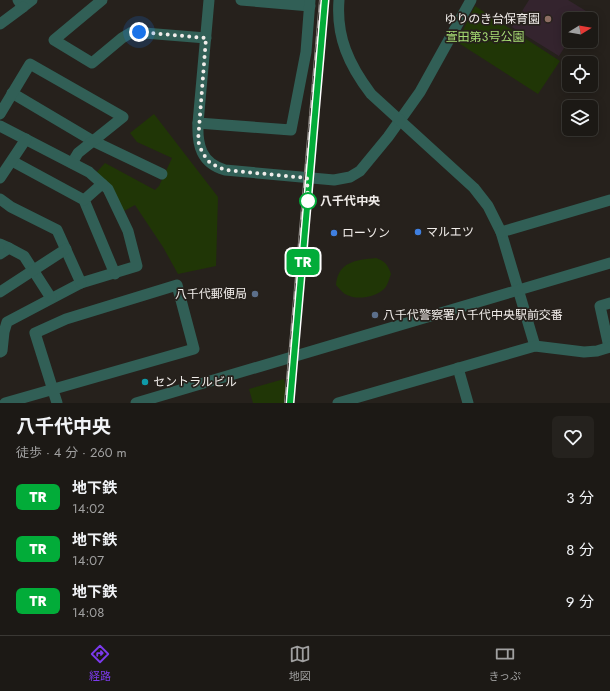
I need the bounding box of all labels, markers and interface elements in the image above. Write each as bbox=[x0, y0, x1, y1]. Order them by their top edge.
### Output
place label: ゆりのき台保育園 bbox=[444, 10, 540, 28]
north arrow bbox=[562, 12, 598, 48]
map controls bbox=[562, 12, 598, 136]
marker: ゆりのき台保育園 bbox=[543, 14, 553, 24]
your location bbox=[129, 22, 149, 42]
park label: 萱田第３号公園 bbox=[446, 28, 524, 46]
button: locate bbox=[562, 56, 598, 92]
button: layers bbox=[562, 100, 598, 136]
marker: 八千代中央 bbox=[299, 192, 317, 210]
place label: 八千代中央 bbox=[320, 192, 380, 210]
place label: マルエツ bbox=[426, 223, 474, 241]
place label: ローソン bbox=[342, 224, 390, 242]
marker: マルエツ bbox=[413, 227, 423, 237]
marker: ローソン bbox=[329, 228, 339, 238]
line badge: TR bbox=[285, 249, 321, 275]
text: TR bbox=[295, 252, 311, 272]
place label: 八千代郵便局 bbox=[175, 285, 247, 303]
marker: 八千代郵便局 bbox=[250, 289, 260, 299]
place label: 八千代警察署八千代中央駅前交番 bbox=[383, 306, 563, 324]
marker: 八千代警察署八千代中央駅前交番 bbox=[370, 310, 380, 320]
place label: セントラルビル bbox=[153, 373, 237, 391]
marker: セントラルビル bbox=[140, 377, 150, 387]
text: 八千代中央 bbox=[16, 413, 111, 440]
button: heart bbox=[552, 416, 594, 458]
text: 徒歩 · 4 分 · 260 m bbox=[16, 443, 127, 462]
text: 地下鉄 bbox=[72, 477, 117, 499]
text: TR bbox=[30, 487, 46, 507]
text: 3 分 bbox=[566, 487, 594, 509]
text: 14:02 bbox=[72, 499, 105, 518]
text: 地下鉄 bbox=[72, 529, 117, 551]
text: TR bbox=[30, 539, 46, 559]
text: 8 分 bbox=[566, 539, 594, 561]
text: 14:07 bbox=[72, 551, 104, 570]
text: 地下鉄 bbox=[72, 581, 117, 603]
text: TR bbox=[30, 591, 46, 611]
text: 9 分 bbox=[566, 591, 594, 613]
text: 14:08 bbox=[72, 603, 104, 622]
tab: 経路 bbox=[89, 643, 111, 684]
tab: 地図 bbox=[289, 643, 311, 684]
tab: きっぷ bbox=[489, 643, 521, 684]

